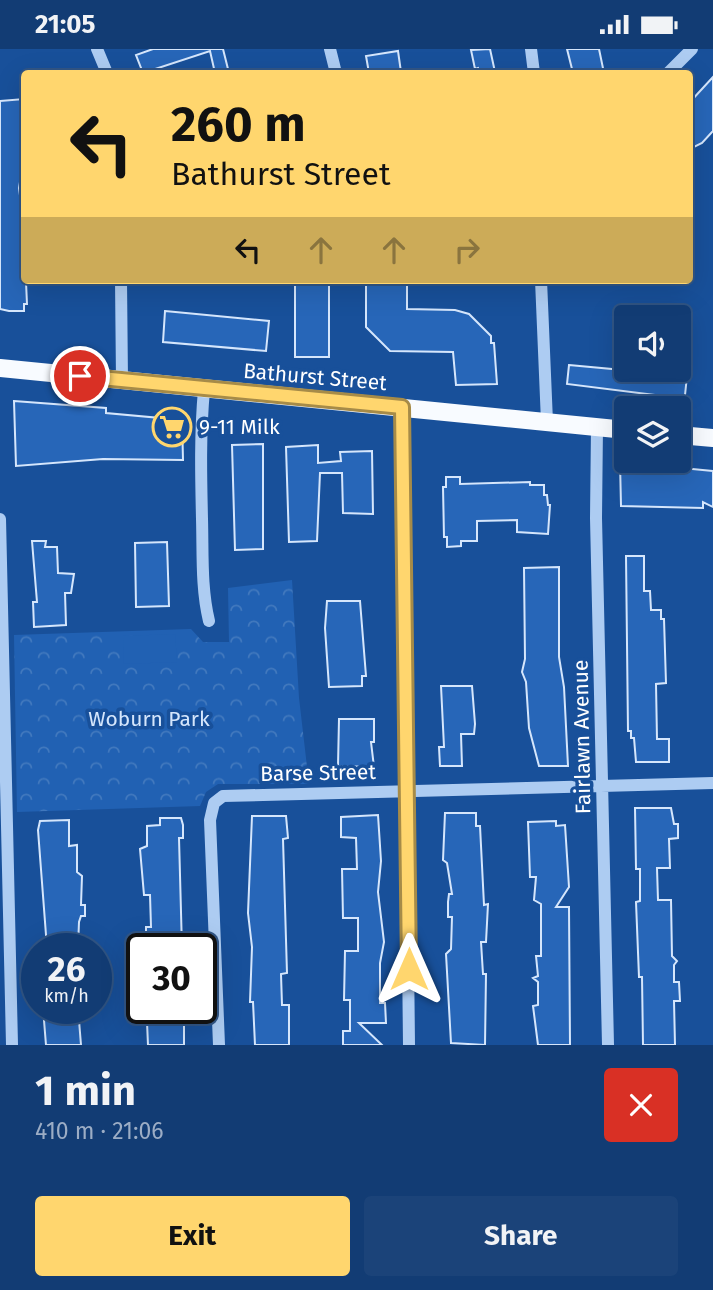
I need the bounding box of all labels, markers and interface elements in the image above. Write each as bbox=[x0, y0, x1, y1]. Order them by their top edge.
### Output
text: 21:05 bbox=[35, 9, 95, 40]
text: 260 m bbox=[171, 95, 306, 154]
icon: left bbox=[56, 98, 147, 189]
text: Bathurst Street bbox=[171, 155, 390, 193]
icon: left bbox=[229, 231, 267, 269]
icon: ahead bbox=[302, 231, 340, 269]
icon: ahead bbox=[375, 231, 413, 269]
icon: right bbox=[448, 231, 486, 269]
map controls bbox=[614, 305, 691, 473]
button: sound bbox=[614, 305, 691, 382]
pin bbox=[50, 346, 110, 406]
icon: arrive bbox=[61, 357, 99, 395]
street label: Bathurst Street bbox=[242, 358, 388, 396]
button: layers bbox=[614, 396, 691, 473]
supermarket icon: 9-11 Milk bbox=[151, 406, 193, 448]
place label: 9-11 Milk bbox=[199, 414, 280, 440]
street label: Fairlawn Avenue bbox=[568, 660, 596, 814]
park label: Woburn Park bbox=[88, 706, 210, 732]
street label: Barse Street bbox=[260, 759, 377, 787]
position arrow bbox=[372, 932, 446, 1006]
speed limit sign: 30 bbox=[126, 933, 217, 1024]
text: 26 bbox=[48, 948, 85, 990]
text: km/h bbox=[44, 985, 89, 1007]
text: 1 min bbox=[35, 1066, 136, 1116]
button: close bbox=[604, 1068, 678, 1142]
text: 410 m · 21:06 bbox=[35, 1117, 164, 1145]
button: Exit bbox=[35, 1196, 350, 1276]
button: Share bbox=[364, 1196, 678, 1276]

